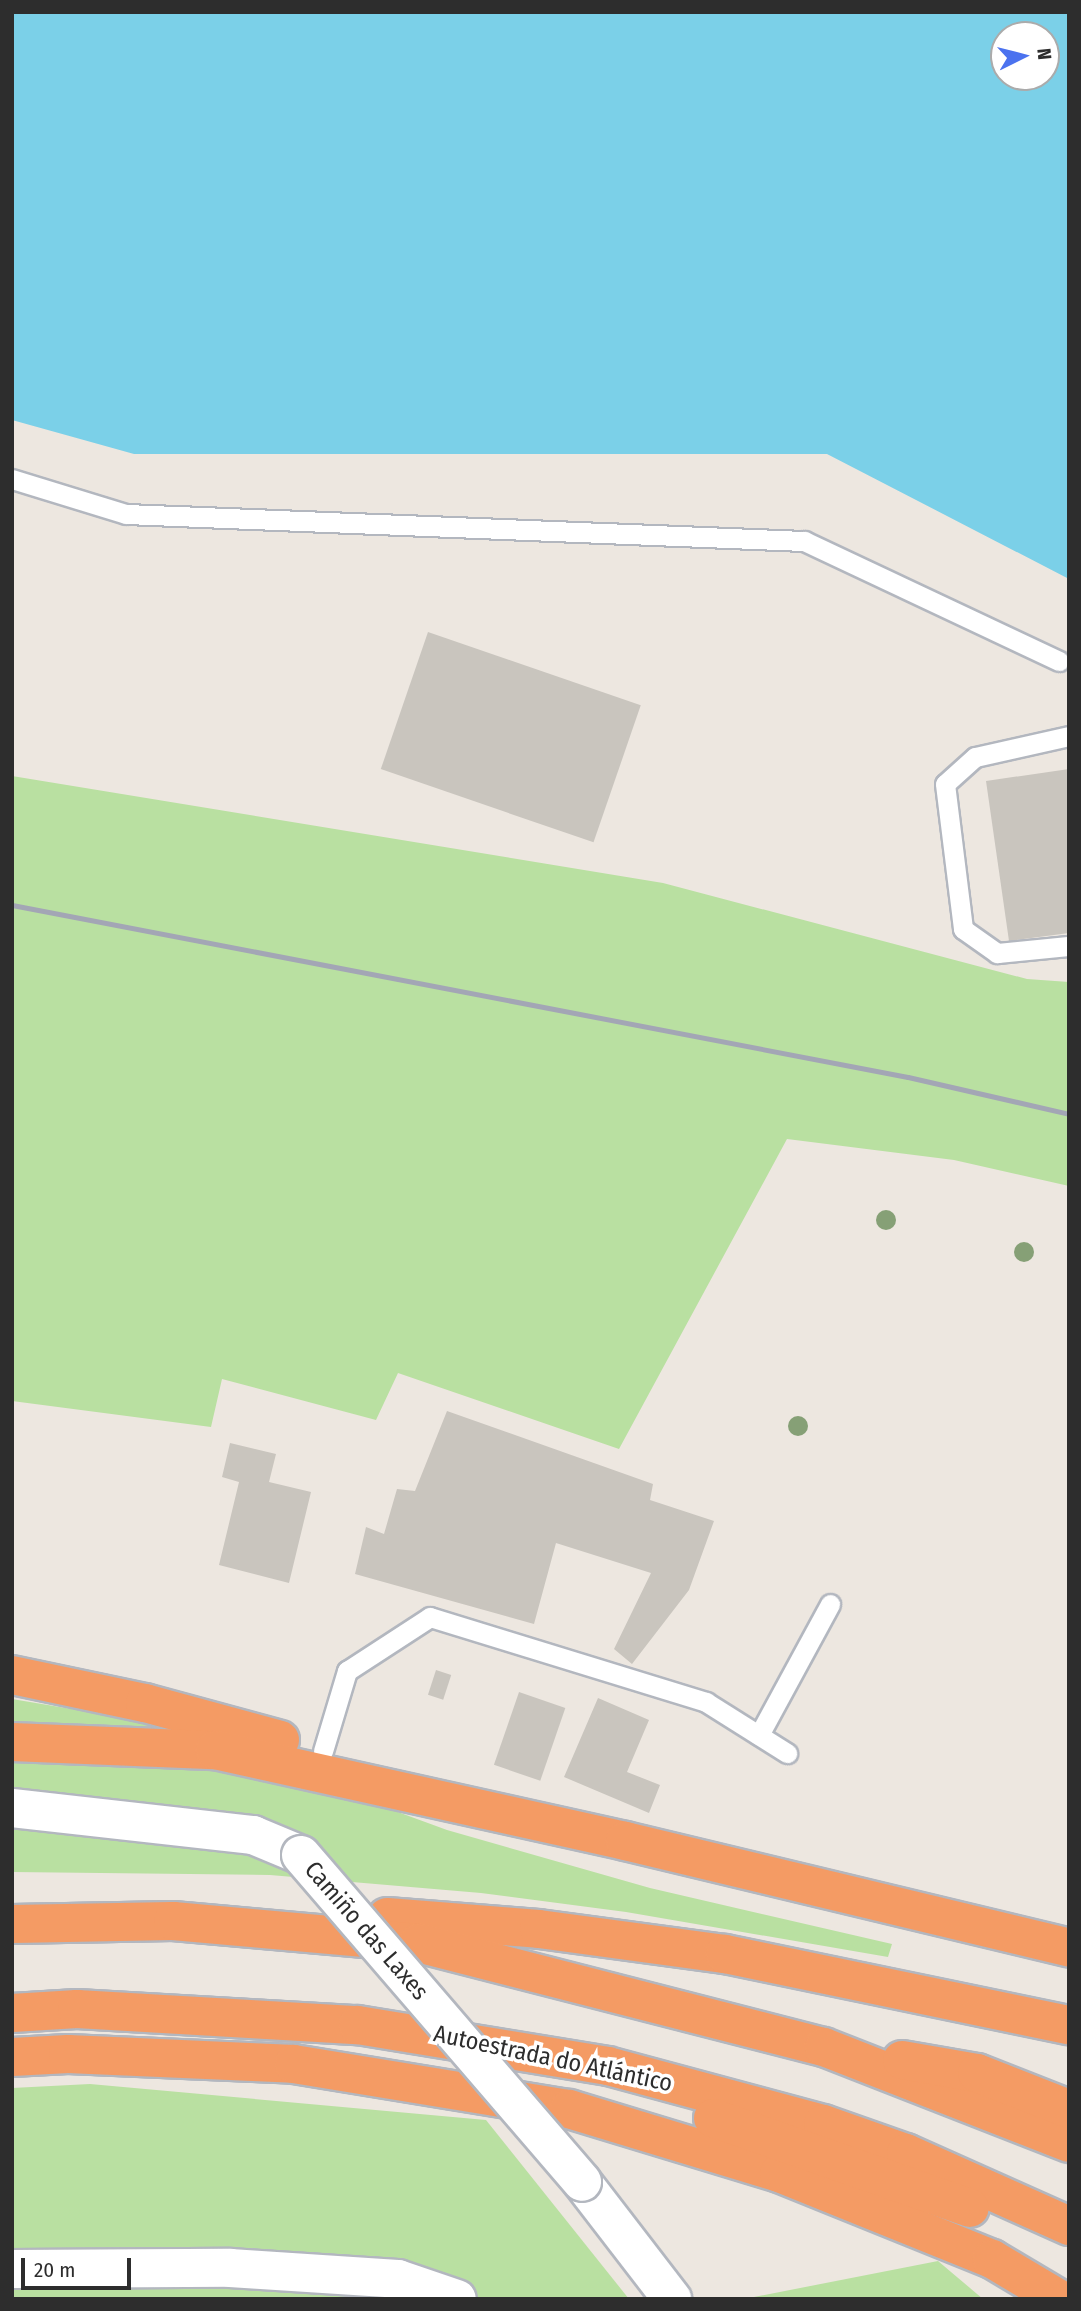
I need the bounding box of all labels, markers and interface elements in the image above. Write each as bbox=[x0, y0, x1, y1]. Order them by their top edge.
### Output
north arrow bbox=[990, 21, 1060, 91]
text: N bbox=[1032, 47, 1056, 61]
street label: Camiño das Laxes bbox=[298, 1856, 434, 2006]
street label: Autoestrada do Atlántico bbox=[431, 2020, 675, 2098]
scale bar bbox=[24, 2244, 135, 2288]
text: 20 m bbox=[34, 2257, 75, 2283]

